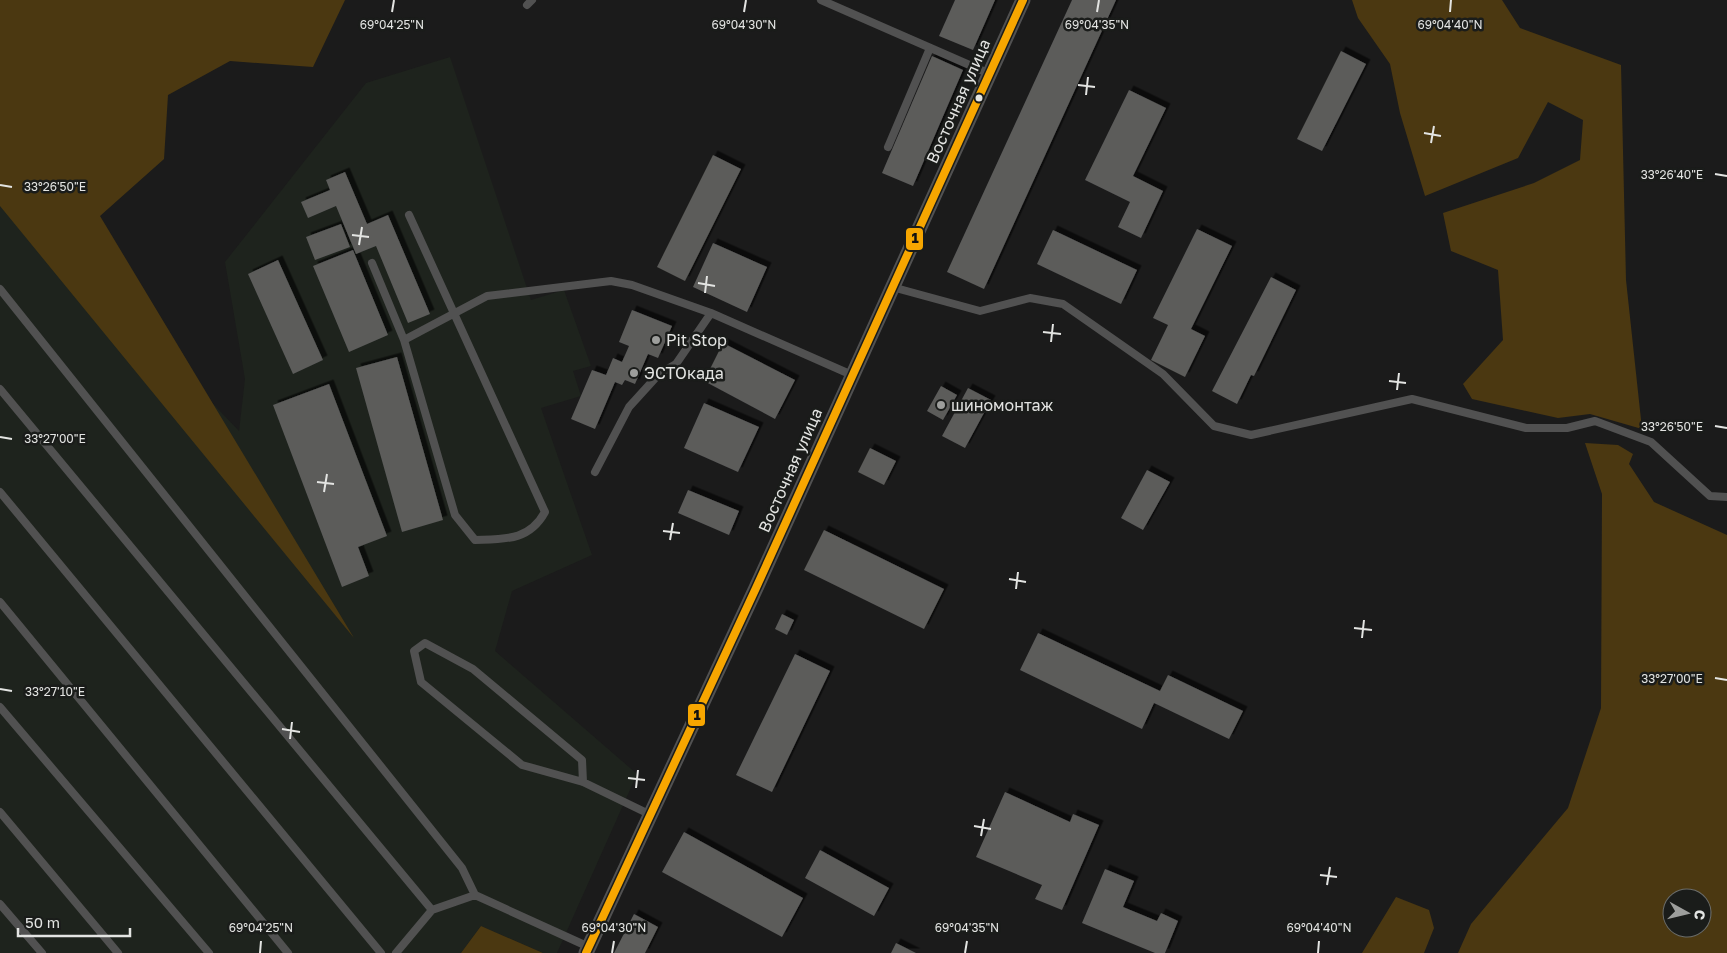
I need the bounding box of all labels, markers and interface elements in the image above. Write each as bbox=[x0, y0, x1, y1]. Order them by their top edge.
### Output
text: 69°04'25"N bbox=[360, 17, 424, 32]
text: 69°04'30"N bbox=[712, 17, 776, 32]
text: 69°04'35"N bbox=[1065, 17, 1129, 32]
text: 69°04'40"N bbox=[1417, 17, 1483, 32]
street label: Восточная улица bbox=[922, 36, 994, 166]
unlabelled marker bbox=[974, 93, 984, 103]
text: 33°26'40"E bbox=[1641, 167, 1703, 182]
text: 33°26'50"E bbox=[24, 179, 86, 194]
line badge: 1 bbox=[905, 227, 924, 251]
text: 1 bbox=[911, 229, 919, 246]
place label: Pit Stop bbox=[666, 330, 727, 350]
marker: Pit Stop bbox=[650, 334, 662, 346]
place label: ЭСТОкада bbox=[644, 363, 724, 383]
marker: ЭСТОкада bbox=[628, 367, 640, 379]
place label: шиномонтаж bbox=[951, 395, 1054, 415]
marker: шиномонтаж bbox=[935, 399, 947, 411]
street label: Восточная улица bbox=[754, 405, 826, 535]
text: 33°26'50"E bbox=[1641, 419, 1703, 434]
text: 33°27'00"E bbox=[24, 431, 86, 446]
text: 33°27'00"E bbox=[1641, 671, 1703, 686]
text: 33°27'10"E bbox=[25, 684, 85, 699]
line badge: 1 bbox=[687, 703, 706, 727]
text: 1 bbox=[693, 706, 701, 723]
north arrow bbox=[1662, 888, 1712, 938]
scale bar bbox=[18, 906, 130, 938]
text: С bbox=[1691, 909, 1709, 921]
text: 50 m bbox=[25, 913, 60, 931]
text: 69°04'25"N bbox=[229, 920, 293, 935]
text: 69°04'30"N bbox=[582, 920, 646, 935]
text: 69°04'35"N bbox=[935, 920, 999, 935]
text: 69°04'40"N bbox=[1286, 920, 1352, 935]

